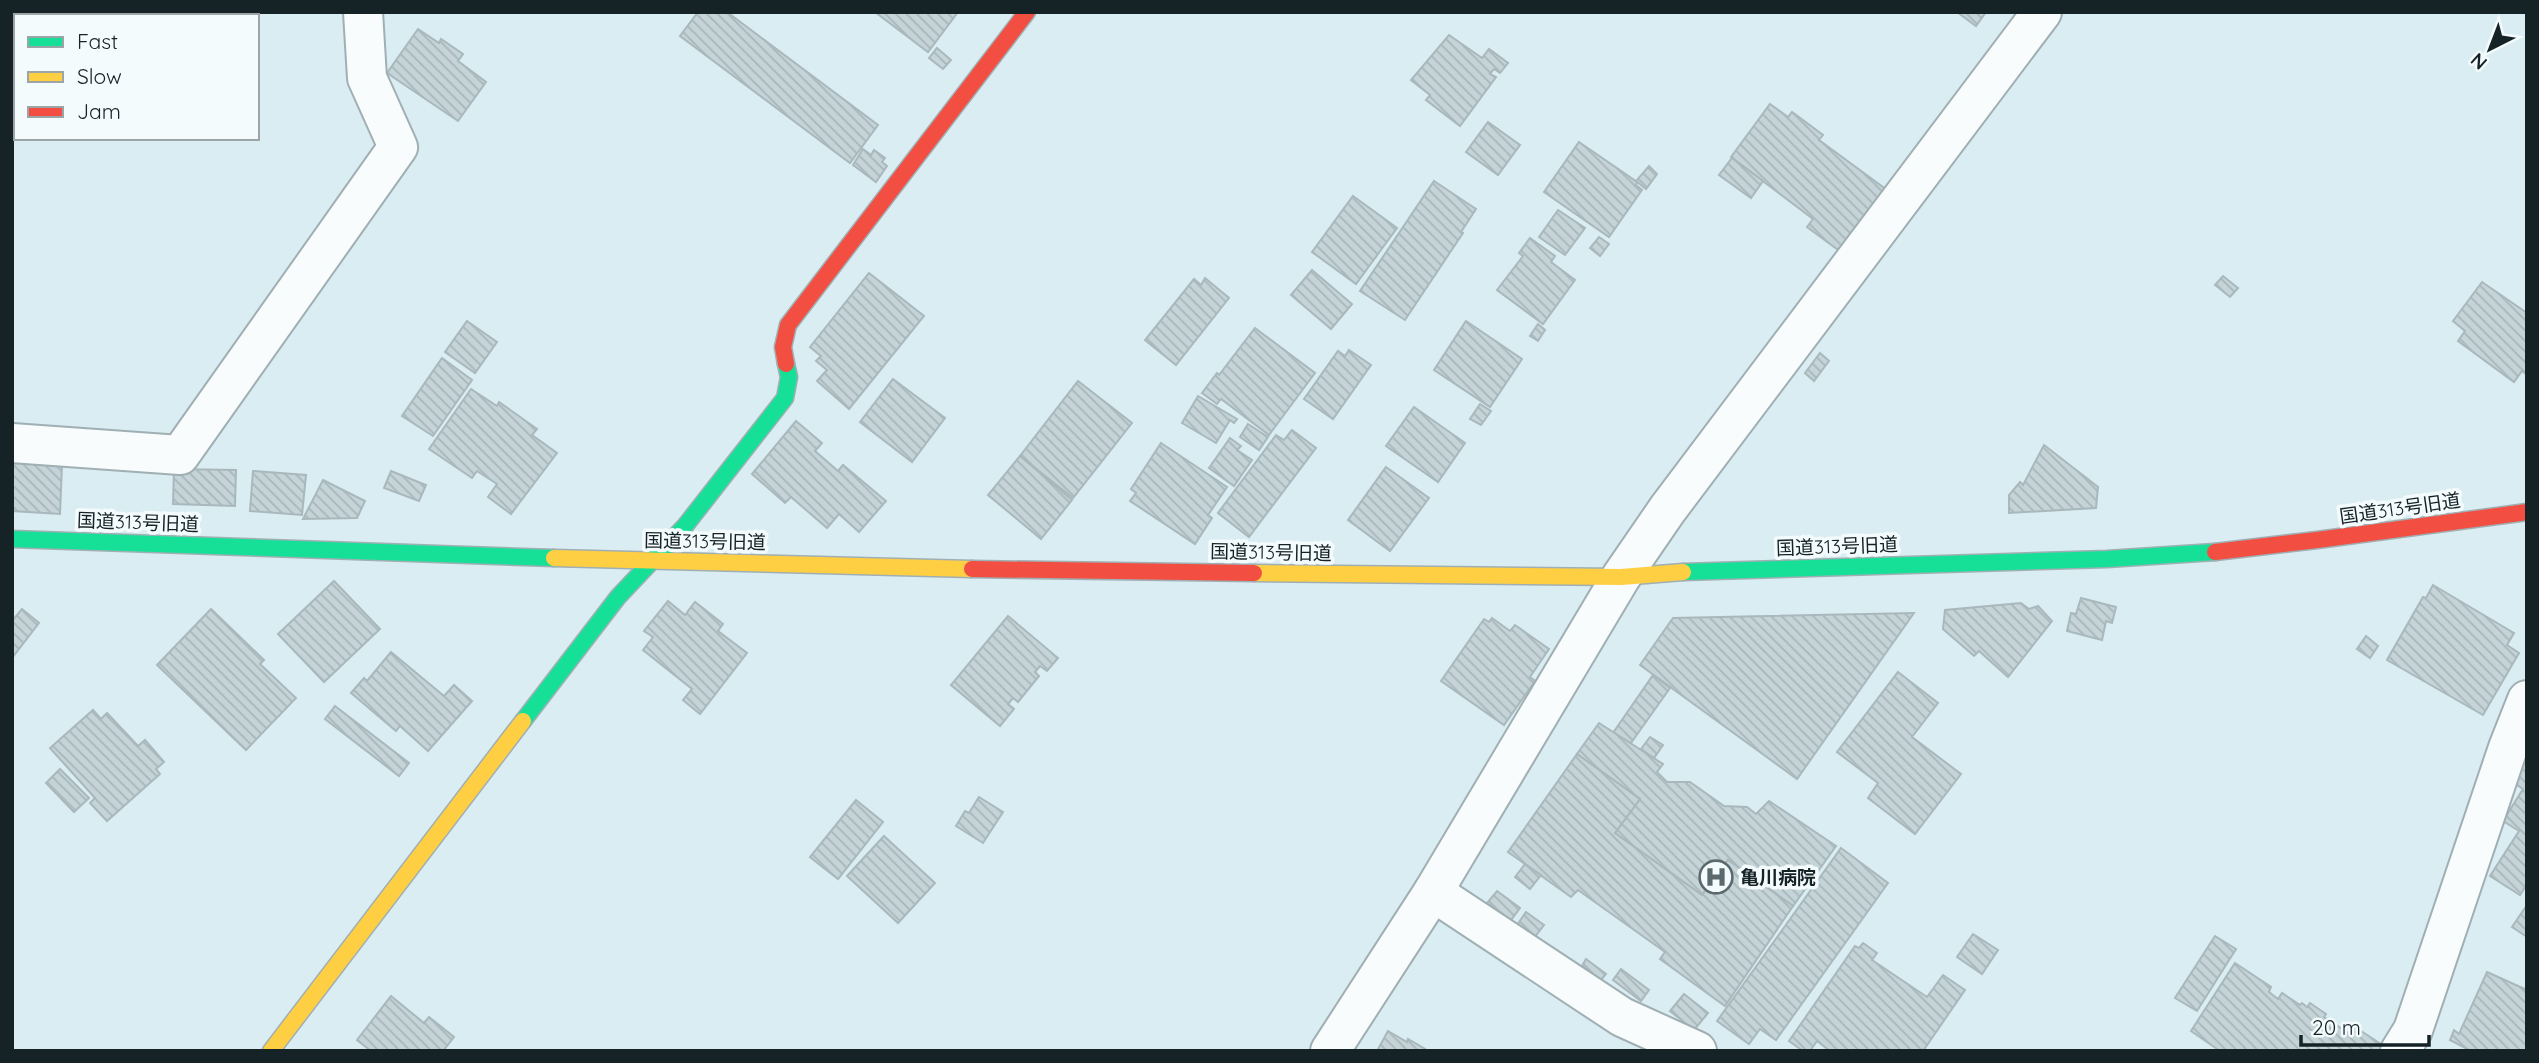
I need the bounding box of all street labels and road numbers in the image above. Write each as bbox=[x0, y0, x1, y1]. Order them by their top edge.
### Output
street label: 国道313号旧道 bbox=[2338, 488, 2462, 528]
street label: 国道313号旧道 bbox=[77, 508, 199, 536]
street label: 国道313号旧道 bbox=[644, 528, 766, 554]
street label: 国道313号旧道 bbox=[1776, 532, 1898, 560]
street label: 国道313号旧道 bbox=[1210, 539, 1332, 565]

